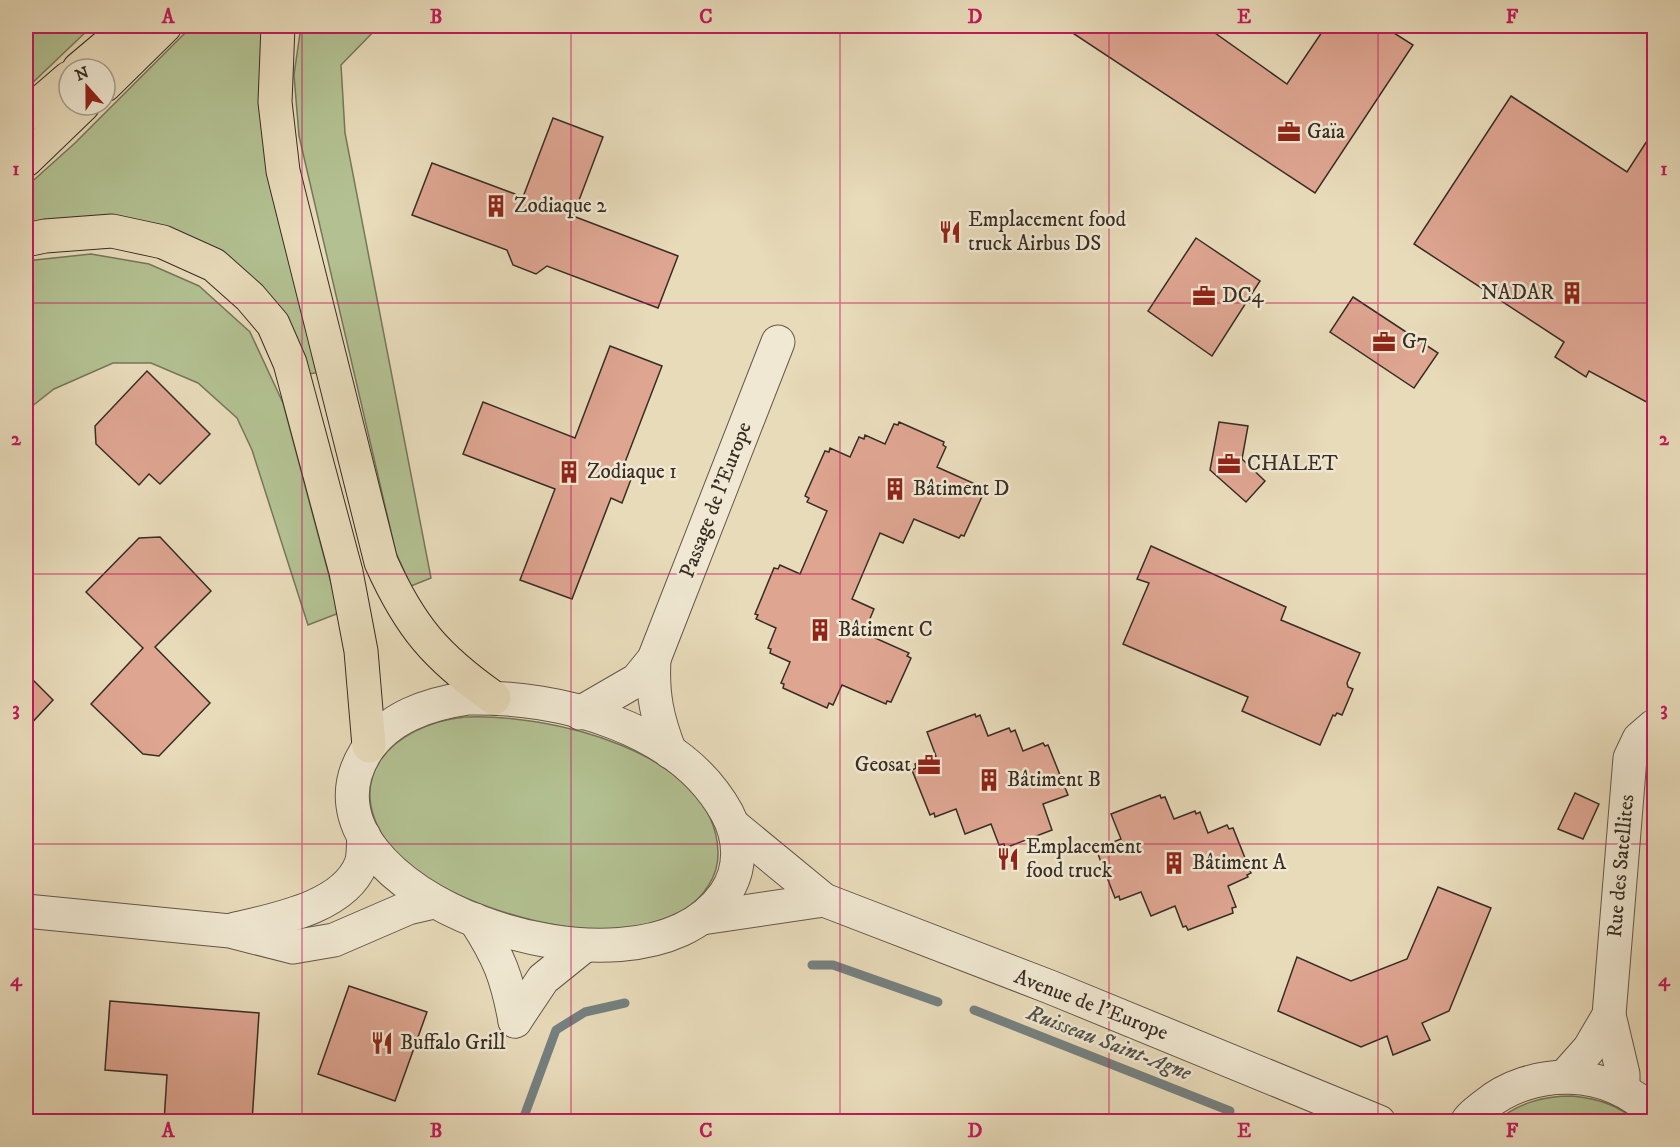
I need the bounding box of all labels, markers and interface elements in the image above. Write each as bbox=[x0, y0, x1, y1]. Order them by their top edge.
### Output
text: A bbox=[161, 5, 176, 30]
text: B bbox=[430, 5, 442, 30]
text: C bbox=[699, 5, 713, 30]
text: D bbox=[968, 5, 983, 30]
text: E bbox=[1237, 5, 1251, 30]
text: F bbox=[1506, 5, 1519, 30]
north arrow bbox=[57, 57, 117, 117]
text: N bbox=[72, 62, 92, 86]
office icon: Gaïa bbox=[1276, 119, 1302, 145]
place label: Gaïa bbox=[1307, 119, 1345, 145]
text: 1 bbox=[12, 157, 20, 182]
text: 1 bbox=[1660, 157, 1668, 182]
building icon: Zodiaque 2 bbox=[483, 193, 509, 219]
place label: Zodiaque 2 bbox=[514, 193, 607, 219]
place label: Emplacement food truck Airbus DS bbox=[968, 207, 1127, 257]
restaurant icon: Emplacement food truck Airbus DS bbox=[937, 219, 963, 245]
place label: NADAR bbox=[1481, 280, 1554, 306]
building icon: NADAR bbox=[1559, 280, 1585, 306]
office icon: DC4 bbox=[1191, 283, 1217, 309]
place label: DC4 bbox=[1222, 283, 1265, 309]
office icon: G7 bbox=[1371, 329, 1397, 355]
place label: G7 bbox=[1402, 329, 1428, 355]
street label: Passage de l'Europe bbox=[674, 418, 758, 582]
text: 2 bbox=[11, 427, 22, 452]
text: 2 bbox=[1659, 427, 1670, 452]
office icon: CHALET bbox=[1216, 451, 1242, 477]
place label: CHALET bbox=[1247, 451, 1338, 477]
building icon: Zodiaque 1 bbox=[556, 459, 582, 485]
place label: Zodiaque 1 bbox=[587, 459, 677, 485]
building icon: Bâtiment D bbox=[882, 476, 908, 502]
place label: Bâtiment D bbox=[913, 476, 1010, 502]
building icon: Bâtiment C bbox=[807, 617, 833, 643]
place label: Bâtiment C bbox=[838, 617, 933, 643]
text: 3 bbox=[12, 697, 20, 722]
text: 3 bbox=[1660, 697, 1668, 722]
place label: Geosat bbox=[855, 752, 911, 778]
office icon: Geosat bbox=[916, 752, 942, 778]
building icon: Bâtiment B bbox=[976, 767, 1002, 793]
place label: Bâtiment B bbox=[1007, 767, 1101, 793]
street label: Rue des Satellites bbox=[1602, 793, 1640, 939]
place label: Emplacement food truck bbox=[1026, 834, 1142, 884]
restaurant icon: Emplacement food truck bbox=[995, 846, 1021, 872]
building icon: Bâtiment A bbox=[1161, 850, 1187, 876]
place label: Bâtiment A bbox=[1192, 850, 1287, 876]
street label: Avenue de l'Europe bbox=[1010, 964, 1172, 1046]
text: 4 bbox=[10, 968, 23, 993]
text: 4 bbox=[1658, 968, 1671, 993]
water label: Ruisseau Saint-Agne bbox=[1022, 999, 1195, 1087]
restaurant icon: Buffalo Grill bbox=[369, 1030, 395, 1056]
place label: Buffalo Grill bbox=[400, 1030, 506, 1056]
text: A bbox=[161, 1119, 176, 1144]
text: B bbox=[430, 1119, 442, 1144]
text: C bbox=[699, 1119, 713, 1144]
text: D bbox=[968, 1119, 983, 1144]
text: E bbox=[1237, 1119, 1251, 1144]
text: F bbox=[1506, 1119, 1519, 1144]

